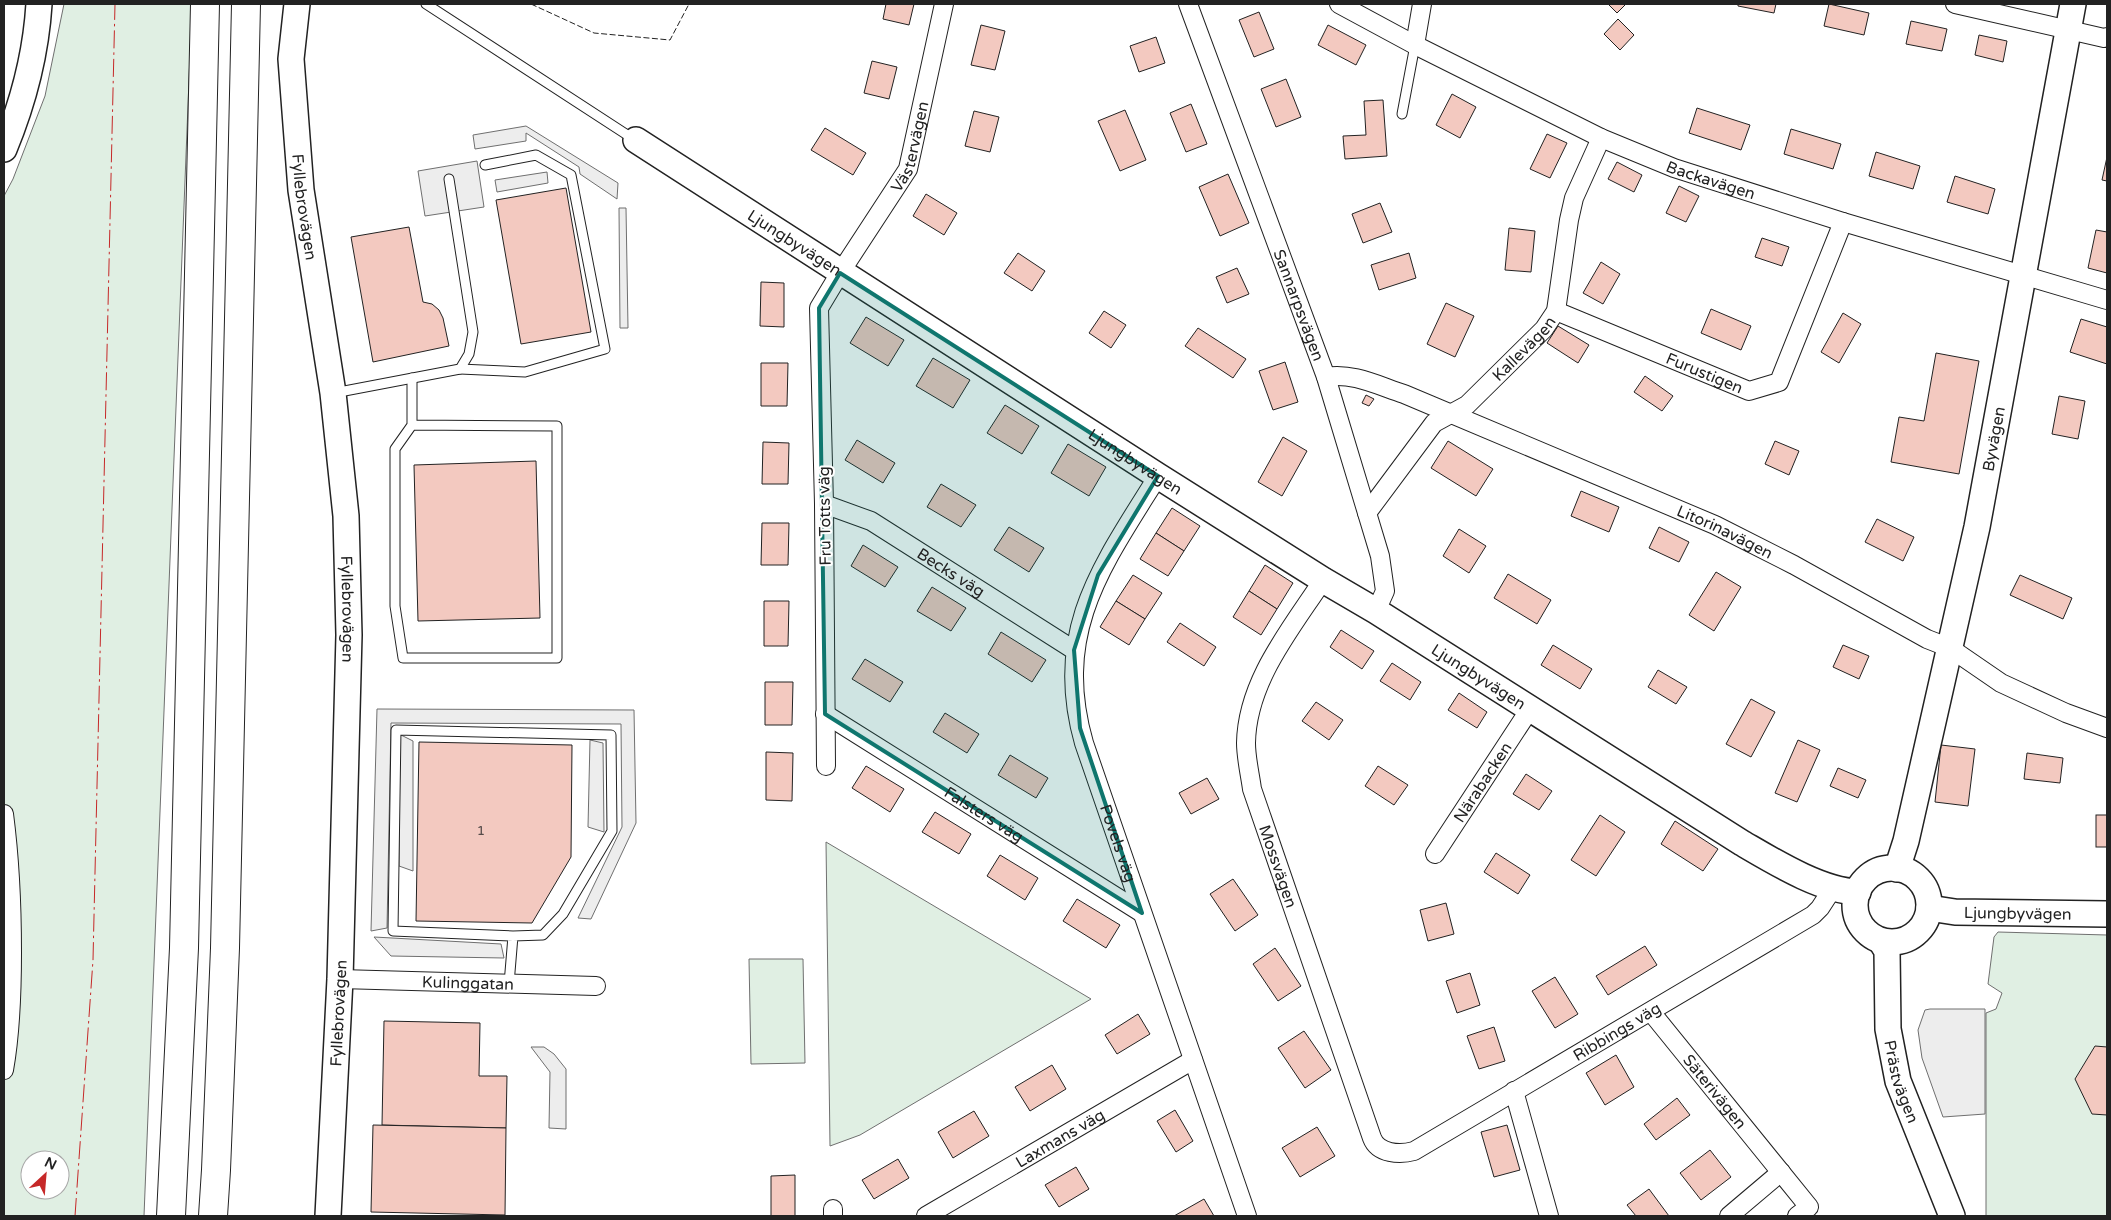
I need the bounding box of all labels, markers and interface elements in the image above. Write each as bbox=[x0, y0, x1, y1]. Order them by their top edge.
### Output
street label: Västervägen bbox=[887, 100, 933, 196]
street label: Fyllebrovägen bbox=[287, 153, 321, 262]
street label: Backavägen bbox=[1663, 157, 1758, 204]
street label: Ljungbyvägen bbox=[744, 206, 845, 281]
street label: Sannarpsvägen bbox=[1269, 247, 1328, 364]
street label: Kallevägen bbox=[1488, 313, 1561, 386]
street label: Furustigen bbox=[1663, 349, 1746, 398]
street label: Byvägen bbox=[1978, 405, 2010, 473]
street label: Ljungbyvägen bbox=[1084, 425, 1186, 500]
street label: Fru Totts väg bbox=[814, 466, 836, 566]
street label: Litorinavägen bbox=[1674, 501, 1776, 564]
street label: Becks väg bbox=[913, 544, 988, 602]
street label: Fyllebrovägen bbox=[336, 555, 358, 663]
street label: Ljungbyvägen bbox=[1427, 640, 1529, 714]
street label: Närabacken bbox=[1449, 739, 1517, 827]
street label: Falsters väg bbox=[940, 782, 1027, 847]
street label: Povels väg bbox=[1095, 802, 1140, 885]
house number: 1 bbox=[477, 822, 485, 839]
street label: Mossvägen bbox=[1254, 822, 1301, 911]
street label: Ljungbyvägen bbox=[1964, 903, 2072, 925]
street label: Fyllebrovägen bbox=[326, 959, 352, 1067]
street label: Kulinggatan bbox=[422, 972, 514, 995]
street label: Ribbings väg bbox=[1570, 998, 1665, 1066]
street label: Prästvägen bbox=[1879, 1039, 1923, 1126]
street label: Säterivägen bbox=[1678, 1051, 1751, 1133]
street label: Laxmans väg bbox=[1012, 1105, 1108, 1172]
north arrow bbox=[20, 1150, 70, 1200]
text: N bbox=[42, 1154, 59, 1174]

